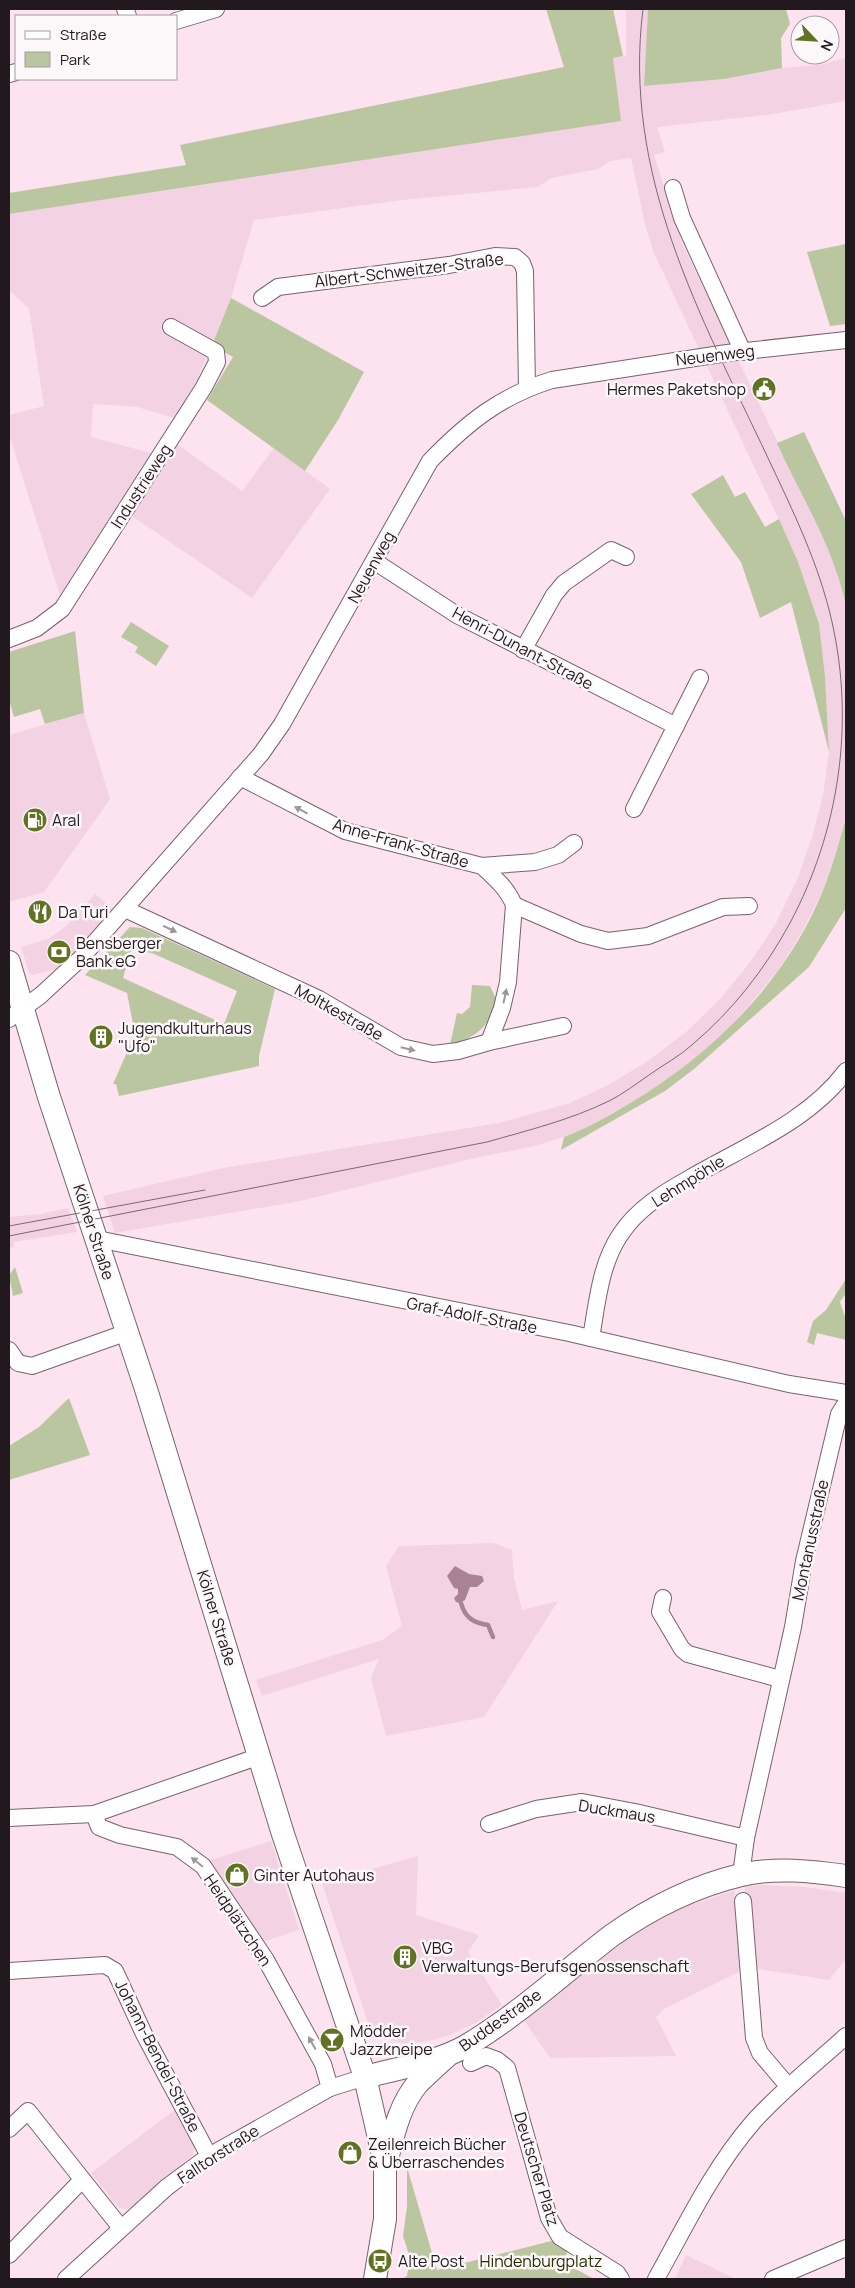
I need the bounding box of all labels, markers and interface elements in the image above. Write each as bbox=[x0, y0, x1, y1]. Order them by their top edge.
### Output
legend bbox=[15, 15, 178, 80]
north arrow bbox=[790, 15, 840, 65]
text: Straße bbox=[60, 24, 107, 45]
text: N bbox=[816, 37, 838, 54]
text: Park bbox=[60, 49, 90, 70]
street label: Albert-Schweitzer-Straße bbox=[313, 247, 505, 293]
street label: Neuenweg bbox=[674, 339, 756, 371]
public building icon: Hermes Paketshop bbox=[751, 376, 777, 402]
place label: Hermes Paketshop bbox=[607, 378, 746, 400]
street label: Industrieweg bbox=[106, 440, 176, 532]
street label: Neuenweg bbox=[342, 527, 400, 607]
street label: Henri-Dunant-Straße bbox=[449, 602, 597, 694]
one-way arrow bbox=[294, 806, 308, 814]
fuel station icon: Aral bbox=[22, 807, 48, 833]
place label: Aral bbox=[52, 809, 80, 831]
street label: Anne-Frank-Straße bbox=[330, 813, 472, 873]
restaurant icon: Da Turi bbox=[27, 899, 53, 925]
place label: Da Turi bbox=[58, 901, 109, 923]
one-way arrow bbox=[163, 926, 177, 934]
place label: Bensberger Bank eG bbox=[76, 932, 162, 972]
bank icon: Bensberger Bank eG bbox=[46, 939, 72, 965]
street label: Moltkestraße bbox=[291, 979, 387, 1045]
one-way arrow bbox=[501, 988, 509, 1003]
place label: Jugendkulturhaus "Ufo" bbox=[118, 1017, 252, 1057]
building icon: Jugendkulturhaus "Ufo" bbox=[88, 1024, 114, 1050]
one-way arrow bbox=[401, 1045, 416, 1053]
street label: Lehmpöhle bbox=[647, 1150, 729, 1212]
street label: Kölner Straße bbox=[68, 1181, 120, 1283]
street label: Graf-Adolf-Straße bbox=[405, 1292, 539, 1338]
street label: Montanusstraße bbox=[786, 1477, 834, 1603]
street label: Kölner Straße bbox=[192, 1567, 242, 1669]
street label: Duckmaus bbox=[577, 1794, 657, 1828]
one-way arrow bbox=[190, 1857, 203, 1868]
shop icon: Ginter Autohaus bbox=[224, 1862, 250, 1888]
place label: Ginter Autohaus bbox=[254, 1864, 374, 1886]
street label: Heidplätzchen bbox=[199, 1870, 277, 1970]
place label: VBG Verwaltungs-Berufsgenossenschaft bbox=[422, 1937, 689, 1977]
building icon: VBG Verwaltungs-Berufsgenossenschaft bbox=[392, 1944, 418, 1970]
street label: Johann-Bendel-Straße bbox=[110, 1976, 206, 2136]
street label: Buddestraße bbox=[454, 1984, 546, 2056]
place label: Mödder Jazzkneipe bbox=[350, 2020, 433, 2060]
bar icon: Mödder Jazzkneipe bbox=[319, 2027, 345, 2053]
one-way arrow bbox=[307, 2036, 316, 2050]
street label: Deutscher Platz bbox=[509, 2109, 565, 2229]
street label: Falltorstraße bbox=[173, 2119, 263, 2189]
place label: Zeilenreich Bücher & Überraschendes bbox=[368, 2133, 507, 2173]
shop icon: Zeilenreich Bücher & Überraschendes bbox=[337, 2140, 363, 2166]
bus stop icon: Alte Post bbox=[367, 2248, 393, 2274]
place label: Alte Post bbox=[398, 2250, 464, 2272]
park label: Hindenburgplatz bbox=[479, 2250, 603, 2272]

